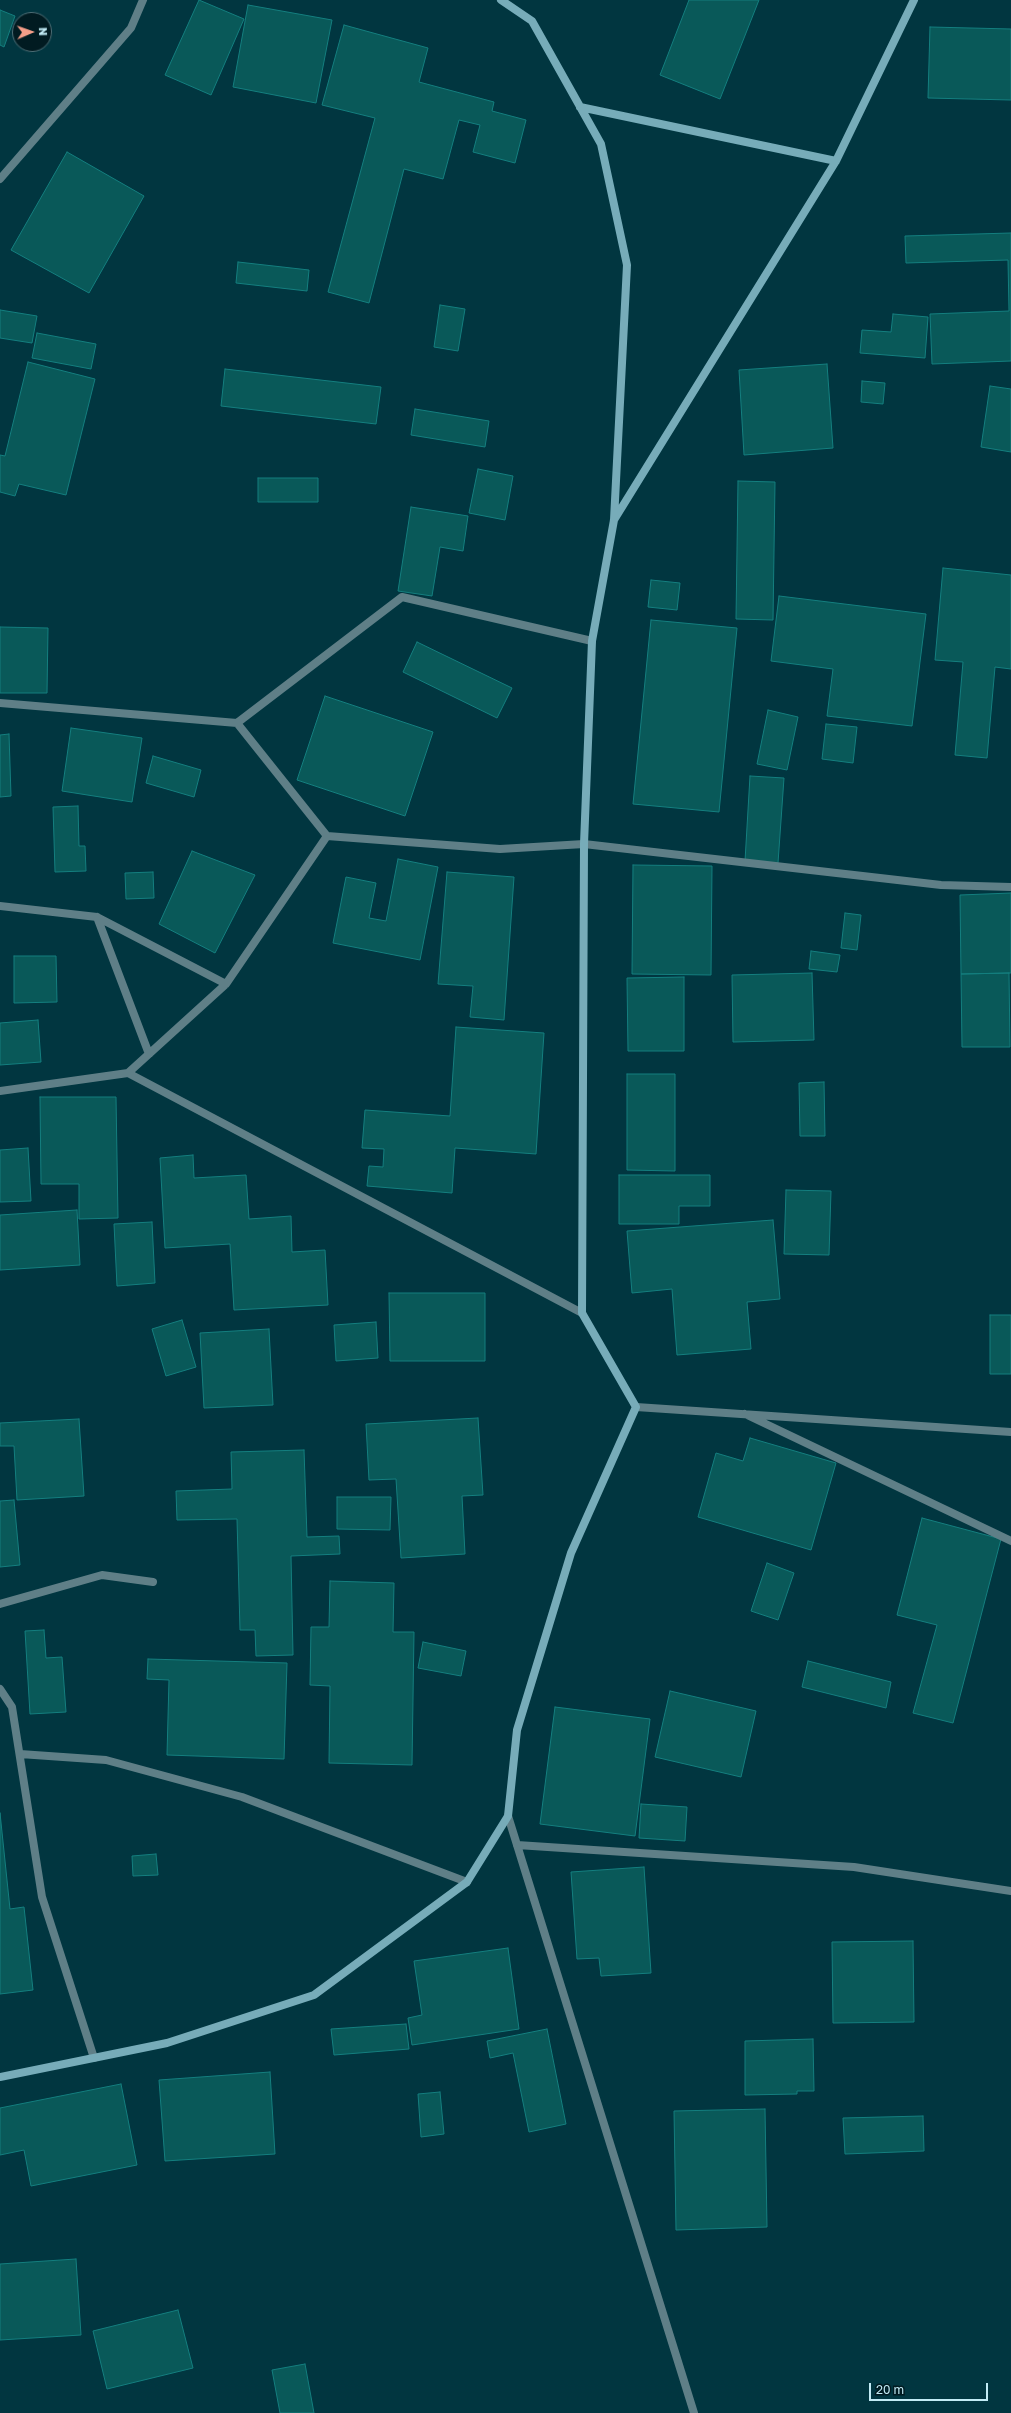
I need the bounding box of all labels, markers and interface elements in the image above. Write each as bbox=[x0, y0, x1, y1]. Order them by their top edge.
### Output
north arrow bbox=[12, 12, 52, 52]
text: N bbox=[37, 27, 50, 36]
scale bar bbox=[871, 2375, 990, 2401]
text: 20 m bbox=[876, 2382, 904, 2397]

